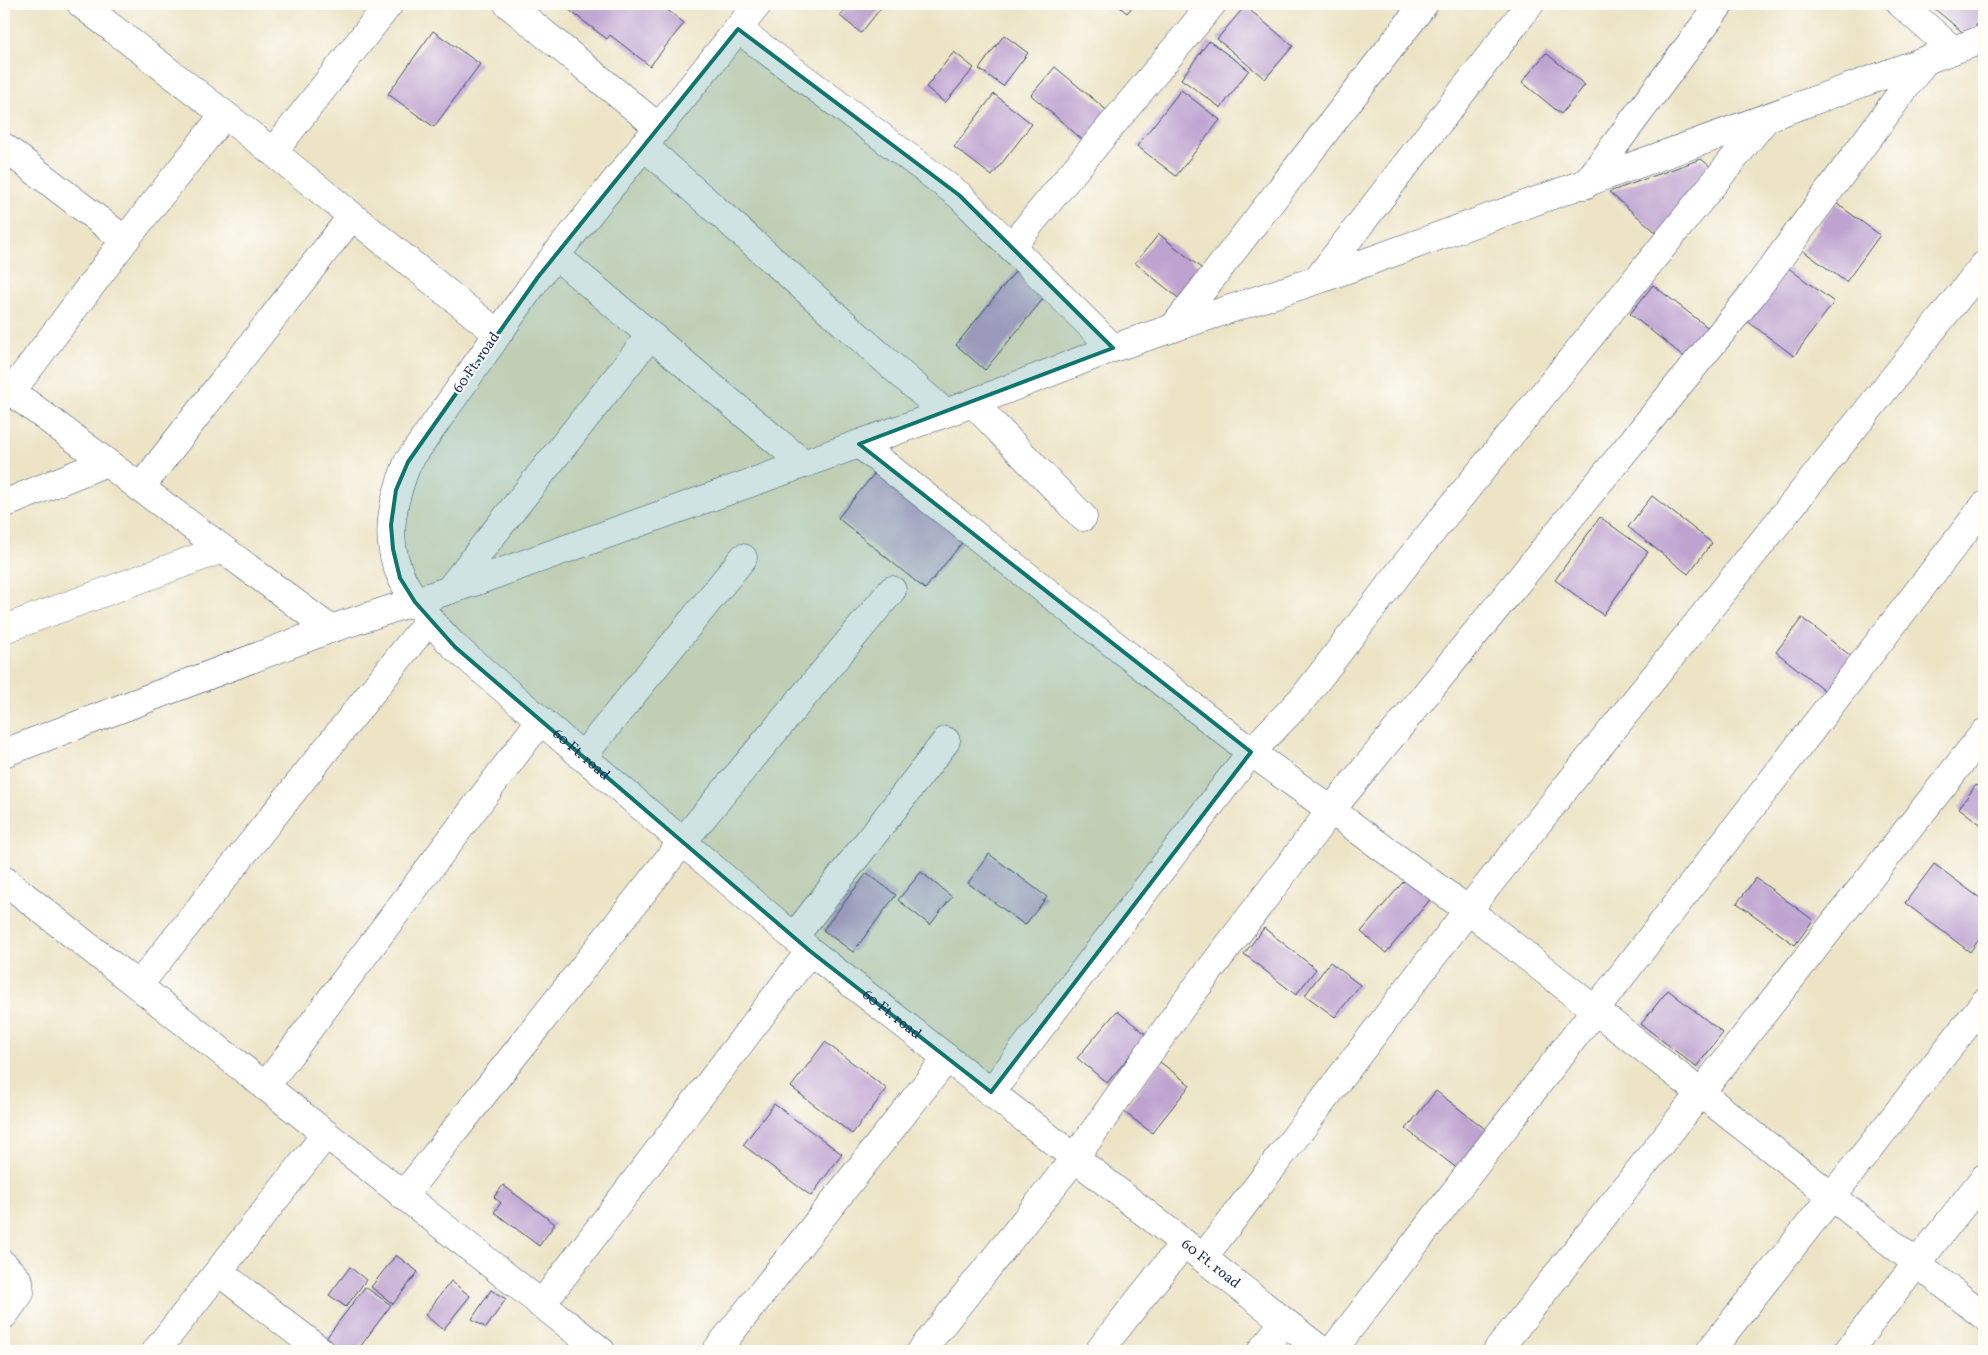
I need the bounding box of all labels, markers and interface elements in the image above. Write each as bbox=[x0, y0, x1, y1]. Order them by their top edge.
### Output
street label: 60 Ft. road bbox=[448, 328, 506, 398]
street label: 60 Ft. road bbox=[547, 724, 614, 786]
street label: 60 Ft. road bbox=[857, 985, 926, 1045]
street label: 60 Ft. road bbox=[1177, 1234, 1245, 1294]

